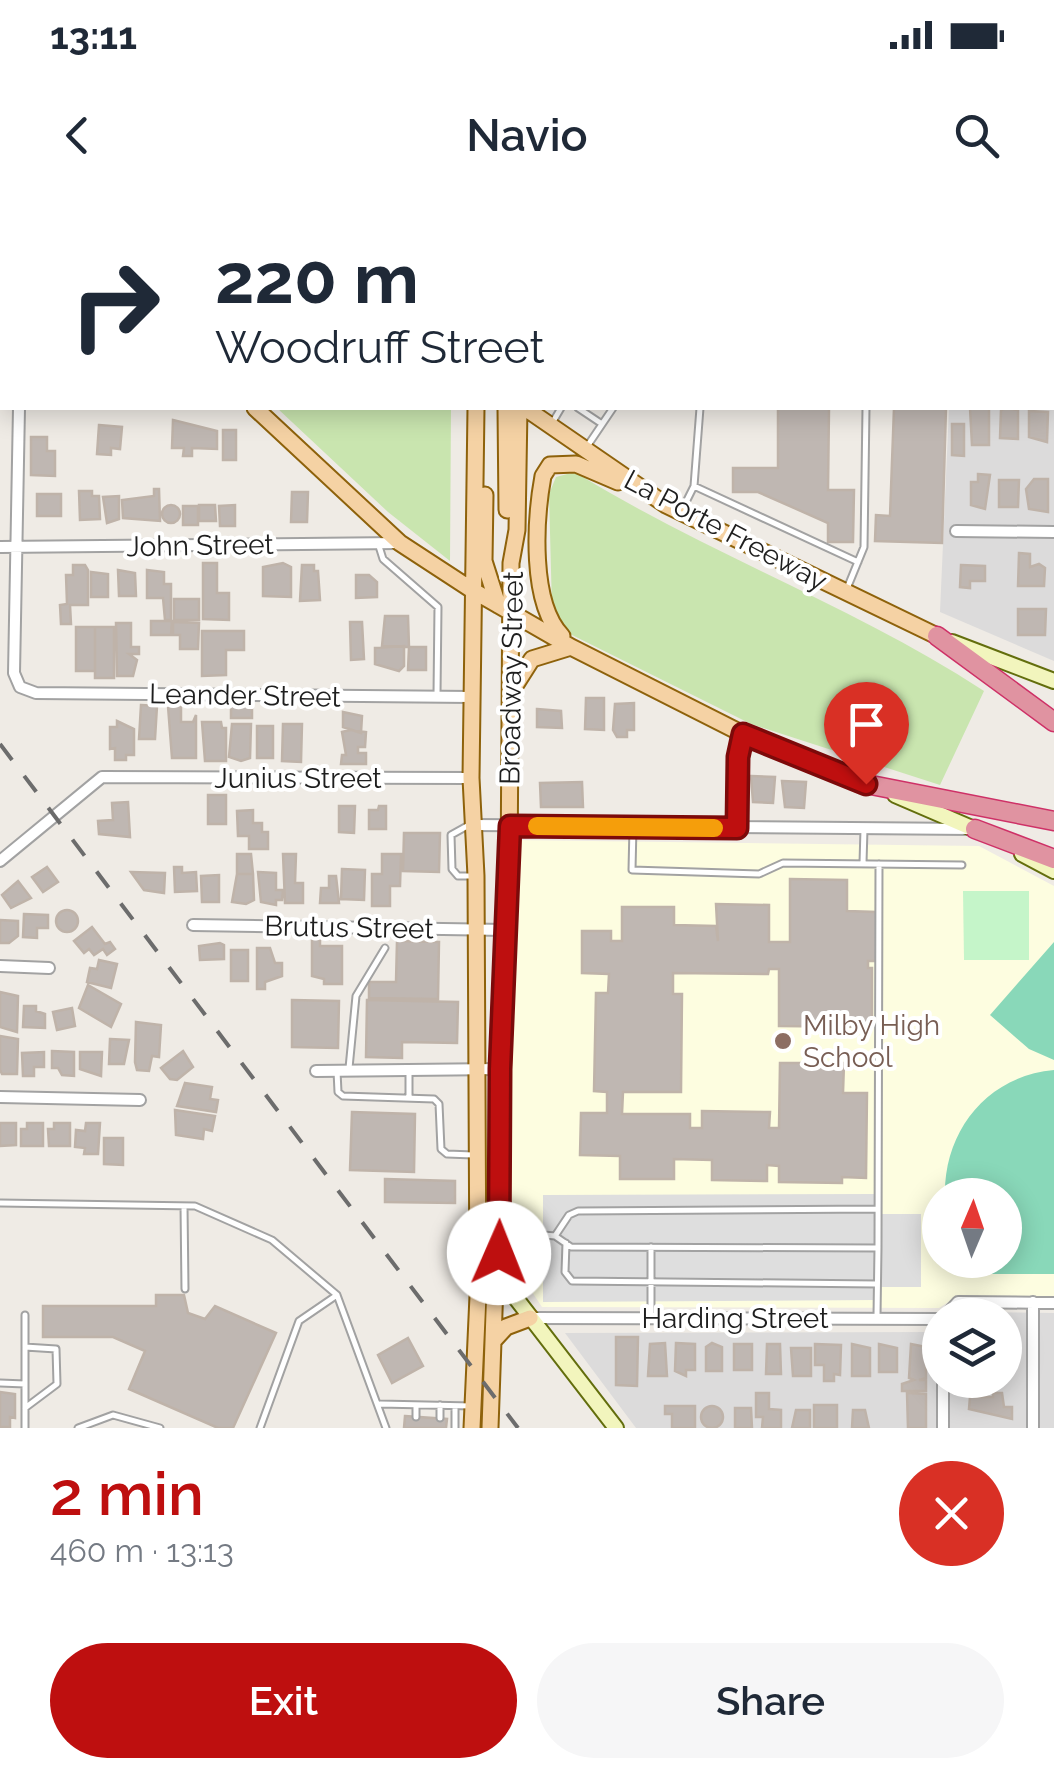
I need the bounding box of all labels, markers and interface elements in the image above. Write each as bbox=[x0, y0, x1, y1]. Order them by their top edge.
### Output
text: 13:11 bbox=[50, 13, 137, 58]
icon: back bbox=[50, 108, 105, 163]
icon: search bbox=[949, 108, 1004, 163]
text: Navio bbox=[466, 109, 588, 162]
text: 220 m bbox=[215, 237, 419, 319]
icon: right bbox=[50, 240, 180, 370]
text: Woodruff Street bbox=[215, 321, 545, 374]
street label: La Porte Freeway bbox=[619, 463, 833, 598]
street label: John Street bbox=[126, 528, 275, 563]
street label: Broadway Street bbox=[493, 570, 530, 785]
street label: Leander Street bbox=[149, 677, 342, 714]
pin bbox=[824, 682, 909, 785]
icon: arrive bbox=[839, 697, 894, 752]
street label: Junius Street bbox=[214, 762, 382, 795]
street label: Brutus Street bbox=[264, 910, 435, 945]
place label: Milby High School bbox=[803, 1009, 940, 1074]
marker: Milby High School bbox=[772, 1030, 794, 1052]
north arrow bbox=[922, 1178, 1022, 1278]
map controls bbox=[922, 1178, 1022, 1398]
position arrow bbox=[447, 1201, 551, 1305]
button: layers bbox=[922, 1298, 1022, 1398]
street label: Harding Street bbox=[641, 1302, 829, 1335]
text: 2 min bbox=[50, 1459, 204, 1529]
button: close bbox=[899, 1461, 1004, 1566]
text: 460 m · 13:13 bbox=[50, 1532, 234, 1569]
button: Exit bbox=[50, 1643, 517, 1758]
button: Share bbox=[537, 1643, 1004, 1758]

